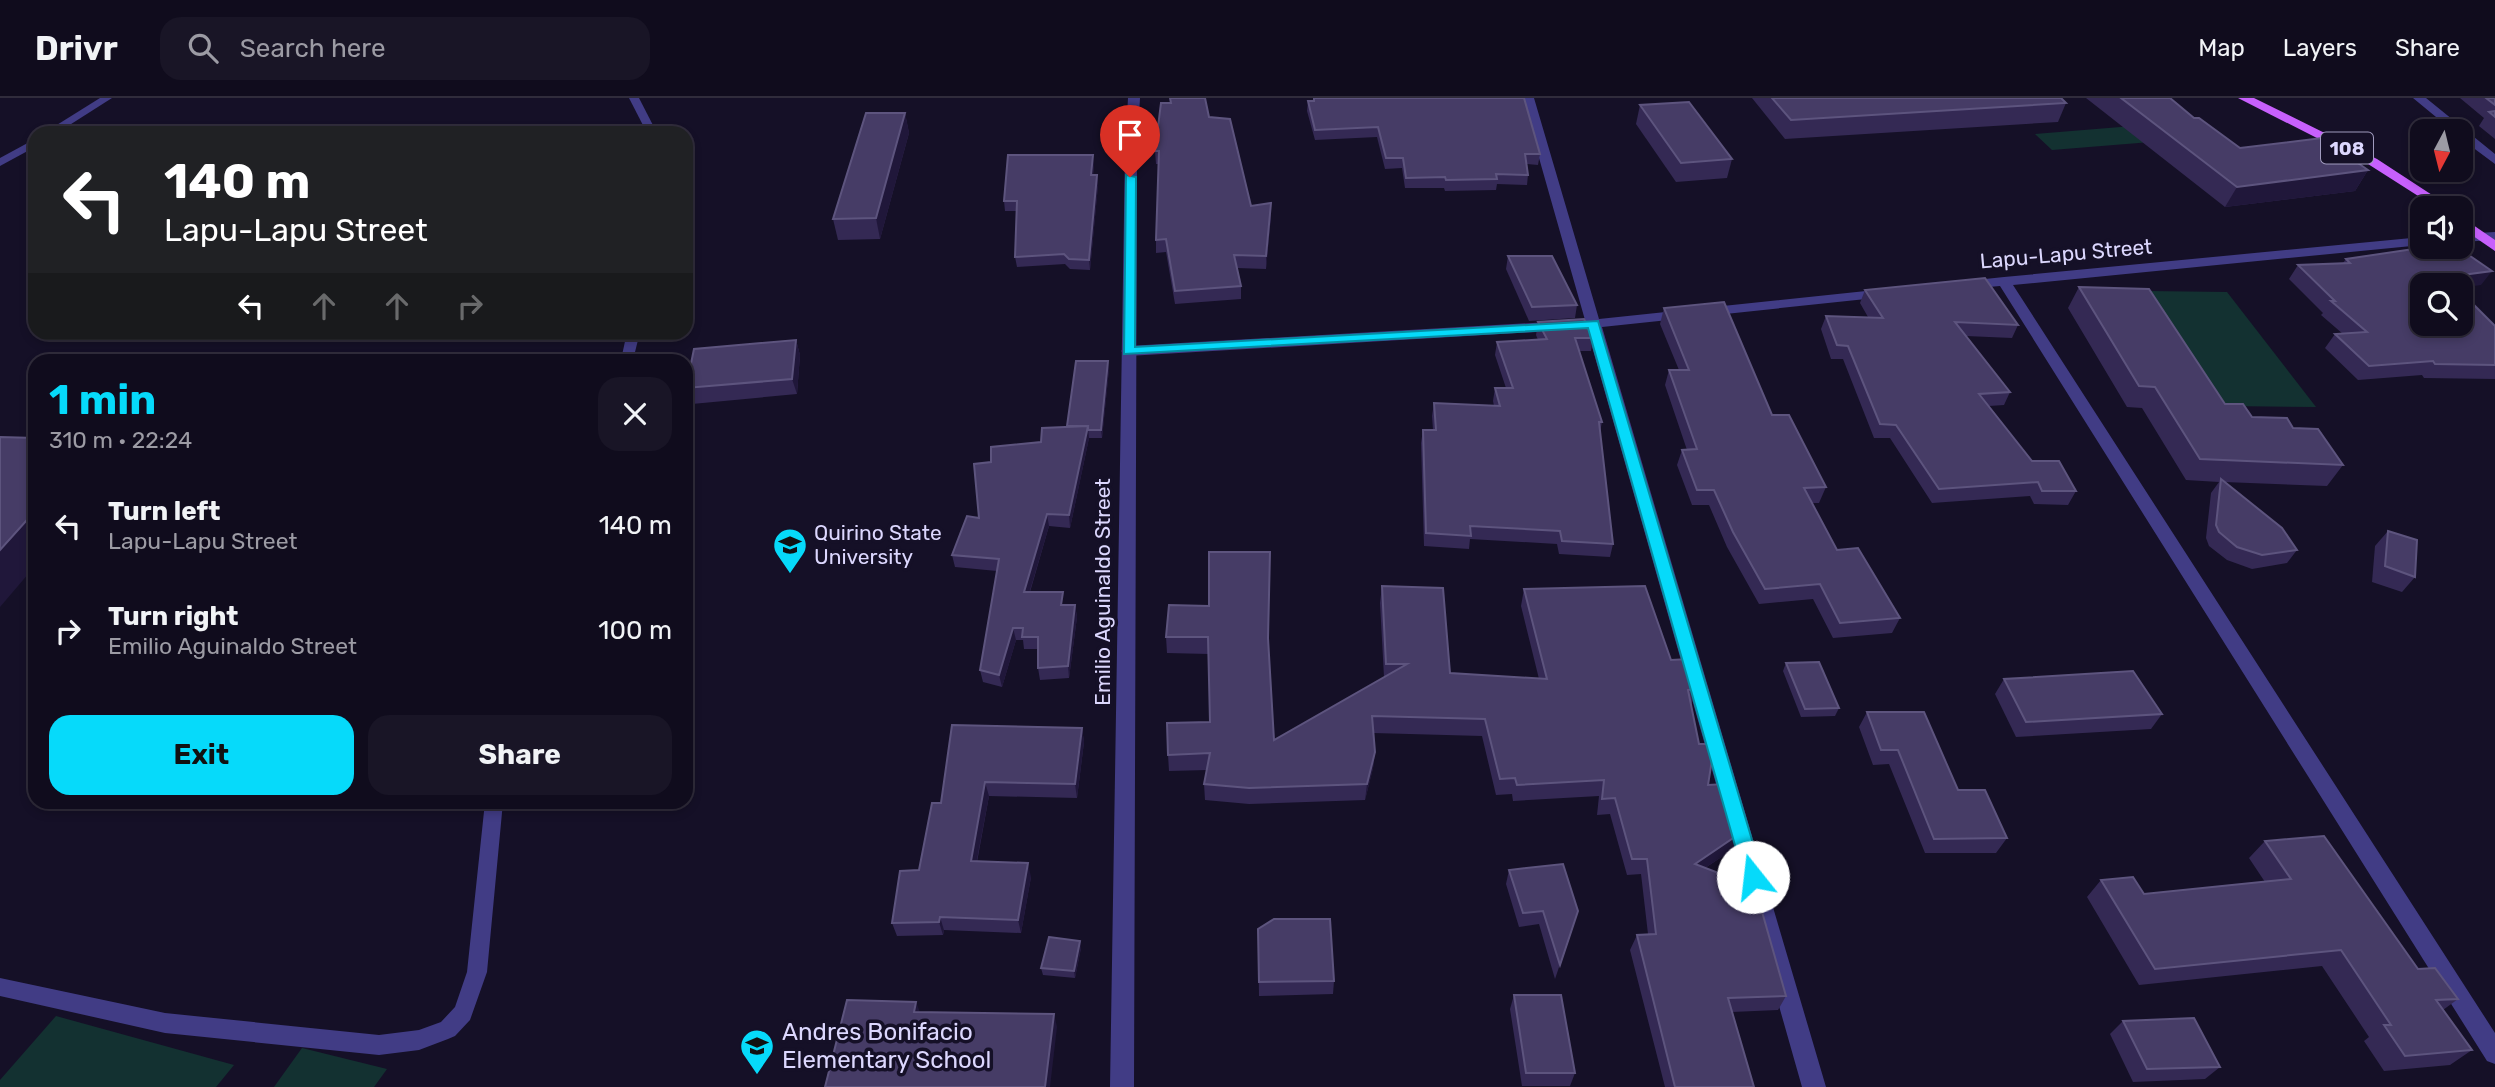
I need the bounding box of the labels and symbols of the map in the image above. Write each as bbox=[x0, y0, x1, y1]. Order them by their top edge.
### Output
pin bbox=[1100, 105, 1160, 177]
north arrow bbox=[2410, 119, 2473, 182]
road number: 108 bbox=[2321, 132, 2373, 164]
street label: Lapu-Lapu Street bbox=[1979, 234, 2153, 273]
street label: Emilio Aguinaldo Street bbox=[1090, 478, 1115, 706]
place label: Quirino State University bbox=[814, 520, 942, 569]
school or university icon: Quirino State University bbox=[771, 526, 809, 575]
position arrow bbox=[1716, 840, 1790, 914]
place label: Andres Bonifacio Elementary School bbox=[782, 1018, 991, 1074]
school or university icon: Andres Bonifacio Elementary School bbox=[738, 1027, 776, 1076]

